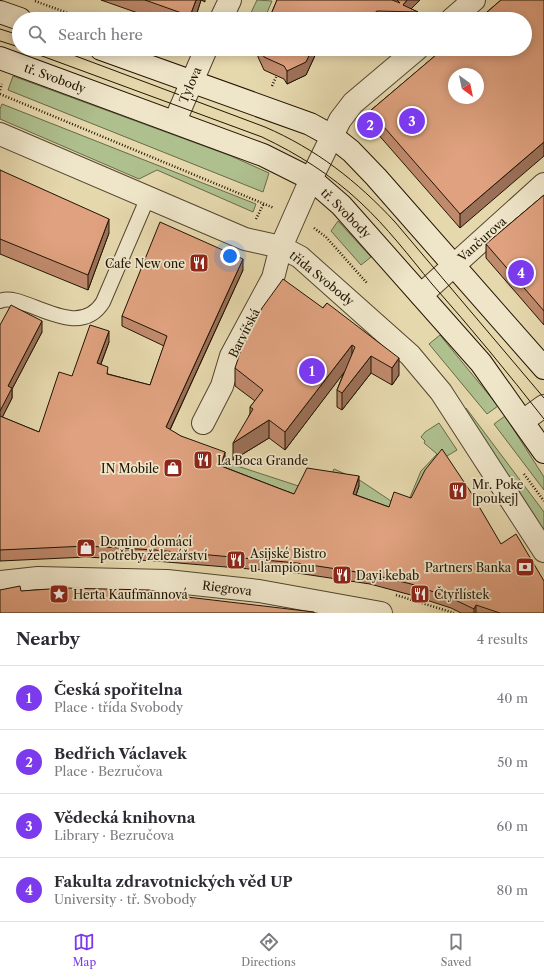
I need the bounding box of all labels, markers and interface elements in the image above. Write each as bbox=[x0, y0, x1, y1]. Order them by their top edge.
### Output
search box bbox=[12, 12, 532, 56]
icon: search bbox=[26, 23, 48, 45]
text: Search here bbox=[58, 25, 143, 44]
street label: tř. Svobody bbox=[22, 60, 88, 96]
street label: Tylova bbox=[176, 64, 205, 106]
north arrow bbox=[448, 68, 484, 104]
pin: 3 bbox=[399, 106, 425, 136]
pin: 2 bbox=[357, 110, 383, 140]
street label: tř. Svobody bbox=[318, 185, 374, 241]
street label: Vančurova bbox=[454, 213, 510, 265]
your location bbox=[220, 246, 240, 266]
street label: třída Svobody bbox=[287, 247, 358, 309]
restaurant icon: Cafe New one bbox=[188, 252, 210, 274]
place label: Cafe New one bbox=[105, 256, 185, 271]
pin: 4 bbox=[508, 258, 534, 288]
street label: Barvířská bbox=[225, 305, 263, 360]
pin: 1 bbox=[299, 356, 325, 386]
restaurant icon: La Boca Grande bbox=[192, 449, 214, 471]
place label: La Boca Grande bbox=[217, 453, 308, 468]
shop icon: IN Mobile bbox=[162, 457, 184, 479]
place label: IN Mobile bbox=[101, 461, 159, 476]
place label: Mr. Poke [poukej] bbox=[472, 477, 524, 506]
restaurant icon: Mr. Poke [poukej] bbox=[447, 480, 469, 502]
place label: Domino domácí potřeby železářství bbox=[100, 534, 208, 563]
shop icon: Domino domácí potřeby železářství bbox=[75, 537, 97, 559]
place label: Asijské Bistro u lampionu bbox=[249, 546, 326, 575]
restaurant icon: Asijské Bistro u lampionu bbox=[225, 549, 247, 571]
bank icon: Partners Banka bbox=[514, 556, 536, 578]
place label: Partners Banka bbox=[425, 560, 512, 575]
restaurant icon: Dayi kebab bbox=[331, 564, 353, 586]
place label: Dayi kebab bbox=[356, 568, 419, 583]
street label: Riegrova bbox=[201, 578, 253, 599]
place icon: Herta Kaufmannová bbox=[48, 583, 70, 605]
restaurant icon: Čtyřlístek bbox=[409, 583, 431, 605]
place label: Čtyřlístek bbox=[434, 586, 491, 602]
place label: Herta Kaufmannová bbox=[73, 587, 188, 602]
text: Nearby bbox=[16, 629, 80, 649]
text: 4 results bbox=[477, 631, 528, 647]
text: Česká spořitelna bbox=[54, 680, 182, 699]
text: 1 bbox=[26, 690, 32, 706]
text: 40 m bbox=[497, 690, 528, 706]
text: Place · třída Svobody bbox=[54, 699, 183, 715]
text: Bedřich Václavek bbox=[54, 744, 187, 763]
text: 2 bbox=[25, 754, 33, 770]
text: 50 m bbox=[497, 754, 528, 770]
text: Place · Bezručova bbox=[54, 763, 163, 779]
text: Vědecká knihovna bbox=[54, 808, 195, 827]
text: 3 bbox=[25, 818, 33, 834]
text: 60 m bbox=[497, 818, 528, 834]
text: Library · Bezručova bbox=[54, 827, 174, 843]
text: Fakulta zdravotnických věd UP bbox=[54, 872, 293, 891]
text: 4 bbox=[25, 882, 33, 898]
text: 80 m bbox=[496, 882, 528, 898]
text: University · tř. Svobody bbox=[54, 891, 197, 907]
tab: Map bbox=[73, 931, 96, 969]
tab: Directions bbox=[241, 931, 296, 969]
tab: Saved bbox=[441, 931, 471, 969]

